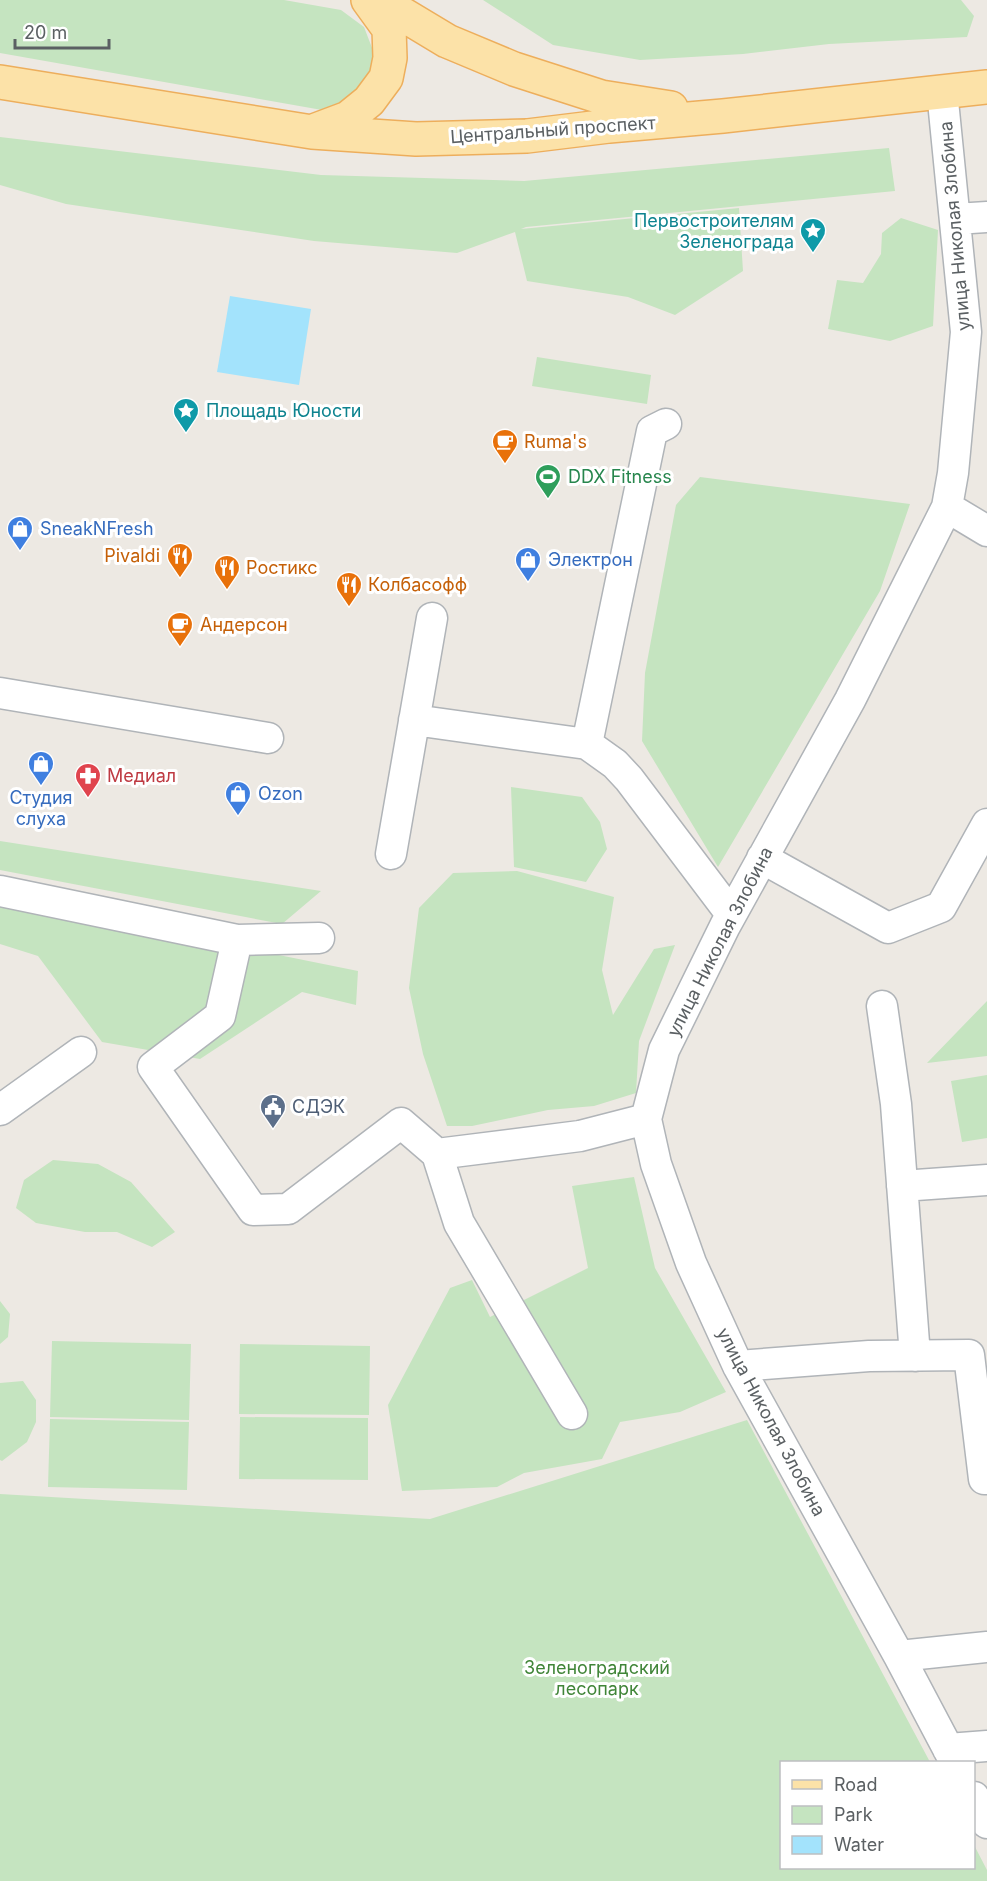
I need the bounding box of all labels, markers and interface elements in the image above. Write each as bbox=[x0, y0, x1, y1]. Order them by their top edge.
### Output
scale bar bbox=[15, 12, 110, 50]
text: 20 m bbox=[24, 22, 67, 43]
street label: Центральный проспект bbox=[449, 112, 657, 147]
street label: улица Николая Злобина bbox=[935, 120, 974, 332]
place label: Первостроителям Зеленограда bbox=[634, 210, 794, 252]
place icon: Первостроителям Зеленограда bbox=[798, 216, 828, 254]
place icon: Площадь Юности bbox=[171, 396, 201, 434]
place label: Площадь Юности bbox=[206, 400, 362, 421]
cafe icon: Ruma's bbox=[490, 427, 520, 465]
place label: Ruma's bbox=[524, 431, 587, 452]
sports icon: DDX Fitness bbox=[533, 462, 563, 500]
place label: DDX Fitness bbox=[568, 466, 672, 487]
shop icon: SneakNFresh bbox=[5, 514, 35, 552]
place label: SneakNFresh bbox=[40, 518, 154, 539]
restaurant icon: Pivaldi bbox=[165, 541, 195, 579]
place label: Pivaldi bbox=[104, 545, 160, 566]
shop icon: Электрон bbox=[513, 545, 543, 583]
place label: Электрон bbox=[548, 549, 633, 570]
restaurant icon: Ростикс bbox=[212, 553, 242, 591]
place label: Ростикс bbox=[246, 557, 317, 578]
restaurant icon: Колбасофф bbox=[334, 570, 364, 608]
place label: Колбасофф bbox=[368, 574, 467, 595]
cafe icon: Андерсон bbox=[165, 610, 195, 648]
place label: Андерсон bbox=[200, 614, 288, 635]
shop icon: Студия слуха bbox=[26, 749, 56, 787]
pharmacy icon: Медиал bbox=[73, 761, 103, 799]
place label: Медиал bbox=[107, 765, 176, 786]
shop icon: Ozon bbox=[223, 779, 253, 817]
place label: Ozon bbox=[258, 783, 303, 804]
place label: Студия слуха bbox=[9, 787, 73, 829]
street label: улица Николая Злобина bbox=[662, 843, 777, 1040]
public building icon: СДЭК bbox=[258, 1092, 288, 1130]
place label: СДЭК bbox=[292, 1096, 345, 1117]
street label: улица Николая Злобина bbox=[713, 1324, 830, 1519]
park label: Зеленоградский лесопарк bbox=[524, 1657, 670, 1699]
legend bbox=[780, 1761, 975, 1869]
text: Road bbox=[834, 1774, 877, 1795]
text: Park bbox=[834, 1804, 873, 1825]
text: Water bbox=[834, 1834, 884, 1855]

